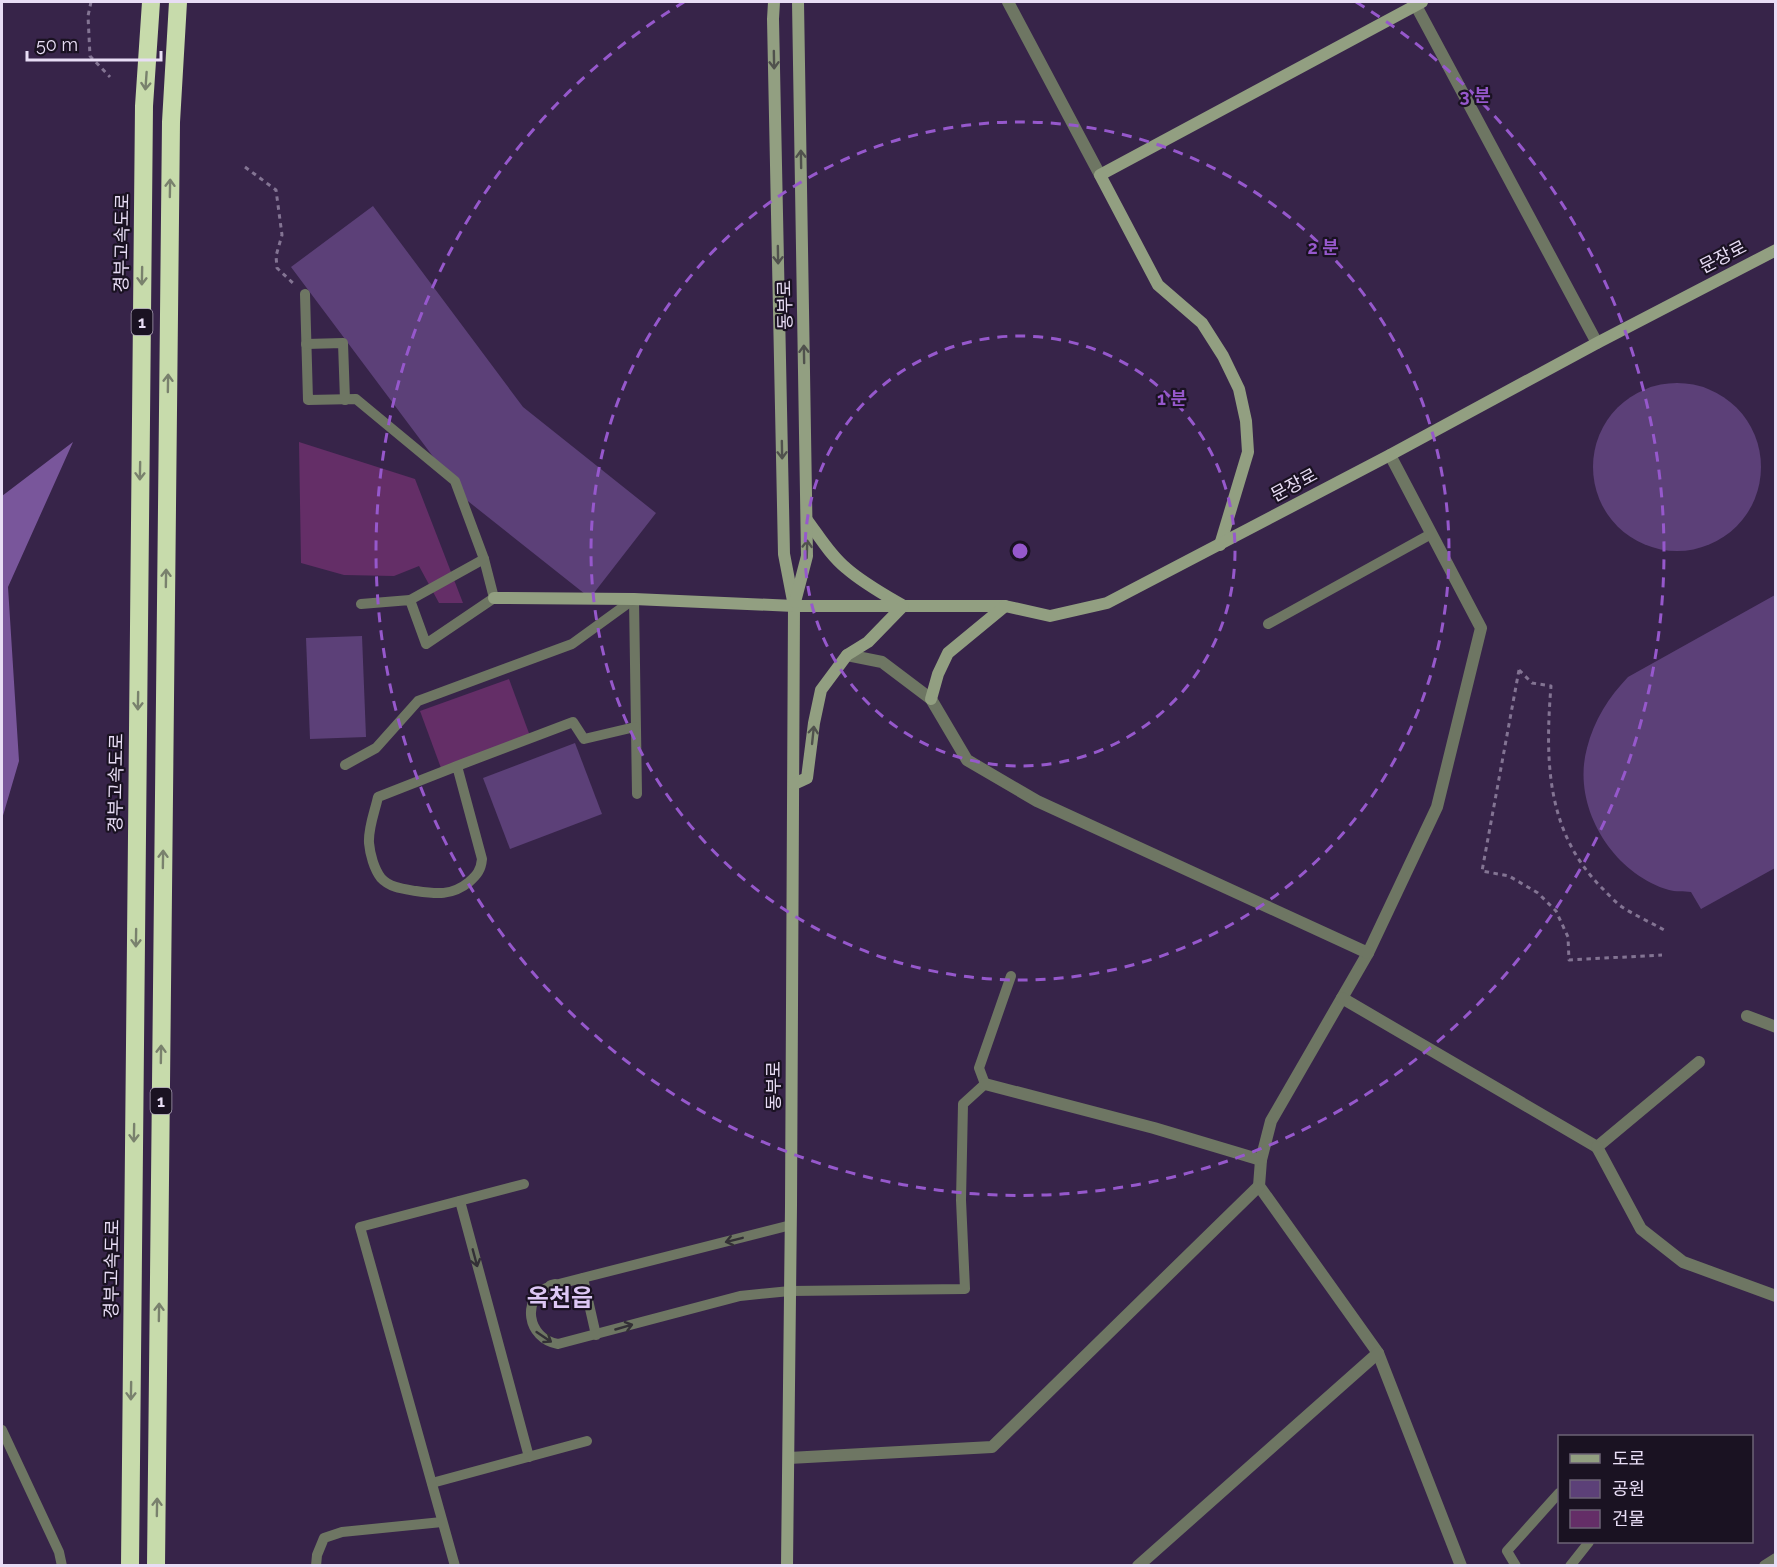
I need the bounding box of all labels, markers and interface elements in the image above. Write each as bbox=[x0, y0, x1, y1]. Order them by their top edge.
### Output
scale bar bbox=[27, 24, 160, 62]
text: 50 m bbox=[36, 34, 78, 55]
one-way arrow bbox=[768, 49, 779, 69]
one-way arrow bbox=[140, 70, 151, 90]
text: 3 분 bbox=[1460, 85, 1491, 106]
one-way arrow bbox=[795, 150, 807, 170]
one-way arrow bbox=[164, 179, 176, 199]
street label: 경부고속도로 bbox=[110, 193, 133, 293]
street label: 문장로 bbox=[1696, 236, 1750, 277]
text: 2 분 bbox=[1307, 237, 1339, 258]
one-way arrow bbox=[772, 244, 784, 264]
one-way arrow bbox=[136, 265, 148, 285]
street label: 동부로 bbox=[774, 280, 795, 330]
road number: 1 bbox=[132, 309, 152, 335]
one-way arrow bbox=[798, 345, 810, 365]
one-way arrow bbox=[162, 374, 174, 394]
text: 1 분 bbox=[1157, 388, 1187, 409]
one-way arrow bbox=[776, 439, 788, 459]
one-way arrow bbox=[135, 460, 146, 480]
street label: 문장로 bbox=[1267, 464, 1321, 505]
one-way arrow bbox=[801, 540, 812, 560]
centre of rings bbox=[1010, 541, 1030, 561]
one-way arrow bbox=[160, 569, 172, 589]
one-way arrow bbox=[132, 690, 144, 710]
one-way arrow bbox=[808, 725, 819, 745]
street label: 경부고속도로 bbox=[104, 733, 127, 833]
one-way arrow bbox=[157, 850, 169, 870]
one-way arrow bbox=[130, 927, 142, 947]
one-way arrow bbox=[155, 1045, 167, 1065]
street label: 동부로 bbox=[763, 1061, 784, 1111]
road number: 1 bbox=[150, 1088, 172, 1114]
one-way arrow bbox=[128, 1122, 140, 1142]
street label: 경부고속도로 bbox=[100, 1219, 123, 1319]
one-way arrow bbox=[725, 1234, 744, 1246]
one-way arrow bbox=[469, 1248, 481, 1267]
district label: 옥천읍 bbox=[527, 1283, 593, 1312]
one-way arrow bbox=[153, 1303, 165, 1323]
one-way arrow bbox=[614, 1321, 633, 1332]
one-way arrow bbox=[536, 1331, 552, 1343]
one-way arrow bbox=[126, 1380, 137, 1400]
legend bbox=[1558, 1435, 1753, 1543]
text: 도로 bbox=[1612, 1448, 1645, 1469]
text: 공원 bbox=[1612, 1478, 1645, 1499]
one-way arrow bbox=[151, 1498, 163, 1518]
text: 건물 bbox=[1612, 1508, 1645, 1529]

